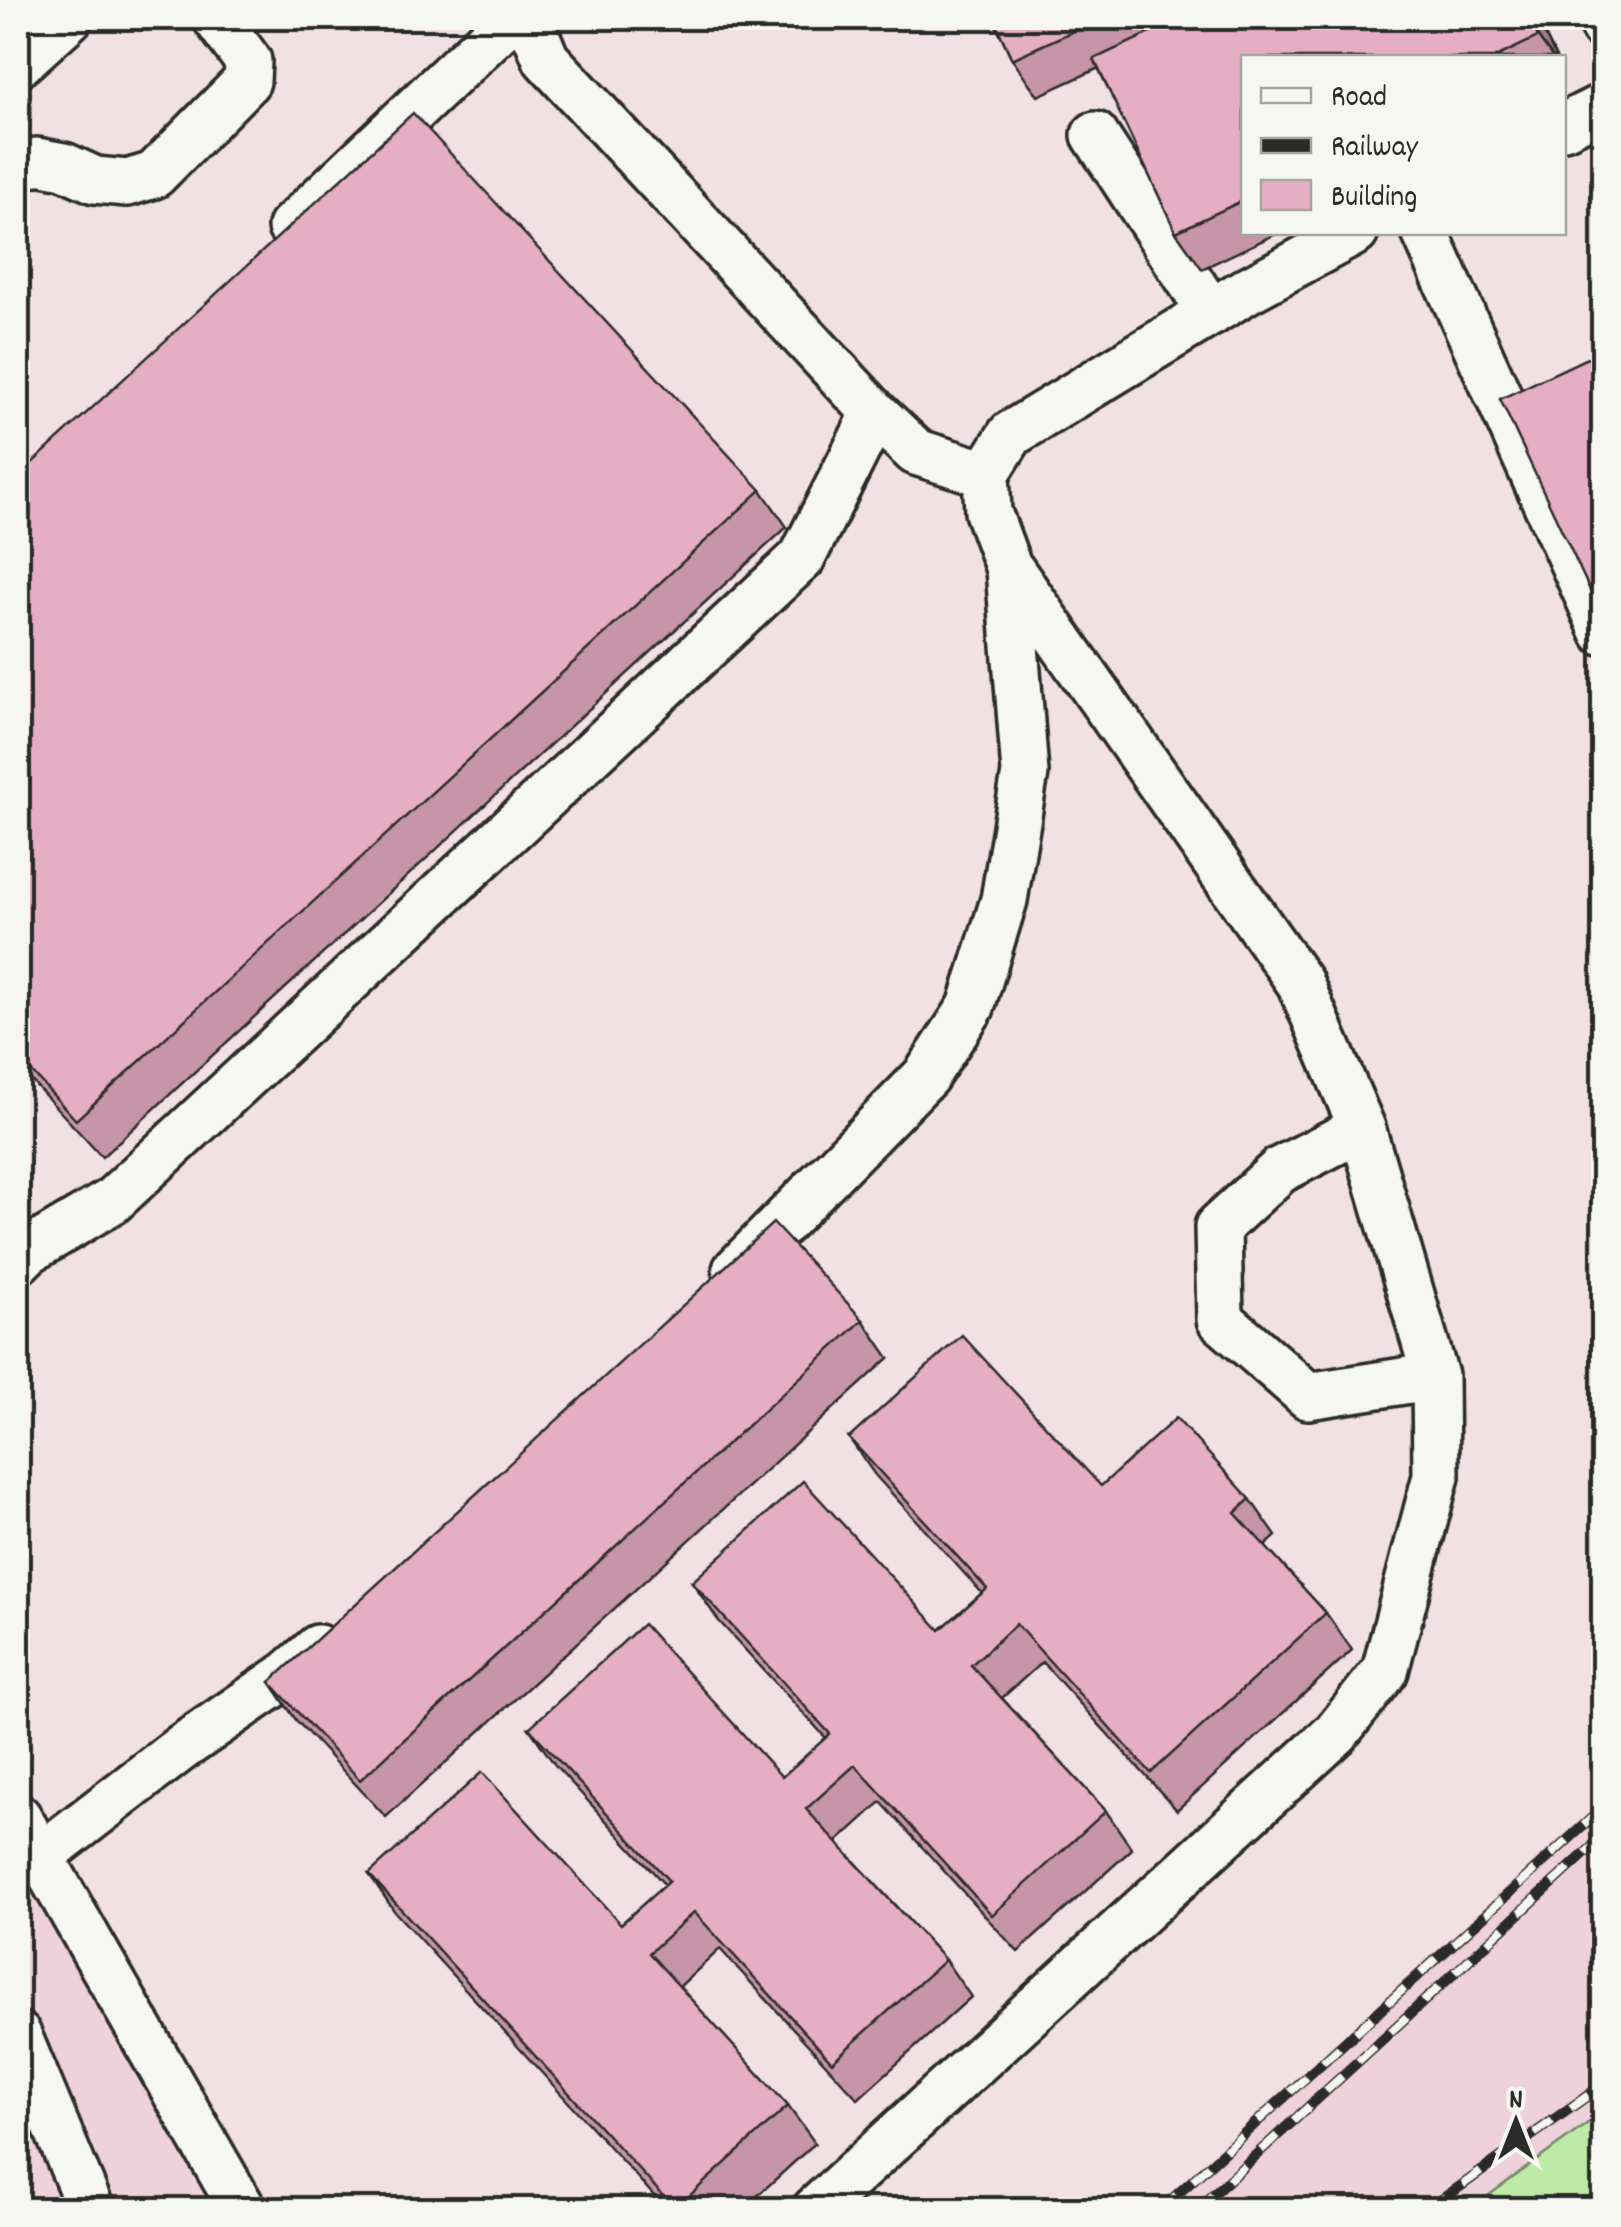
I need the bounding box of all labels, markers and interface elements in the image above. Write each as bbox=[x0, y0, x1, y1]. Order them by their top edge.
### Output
legend bbox=[1241, 55, 1566, 235]
text: Road bbox=[1331, 78, 1387, 121]
text: Railway bbox=[1331, 128, 1419, 171]
text: Building bbox=[1331, 178, 1417, 221]
north arrow bbox=[1466, 2072, 1566, 2172]
text: N bbox=[1509, 2082, 1523, 2122]

